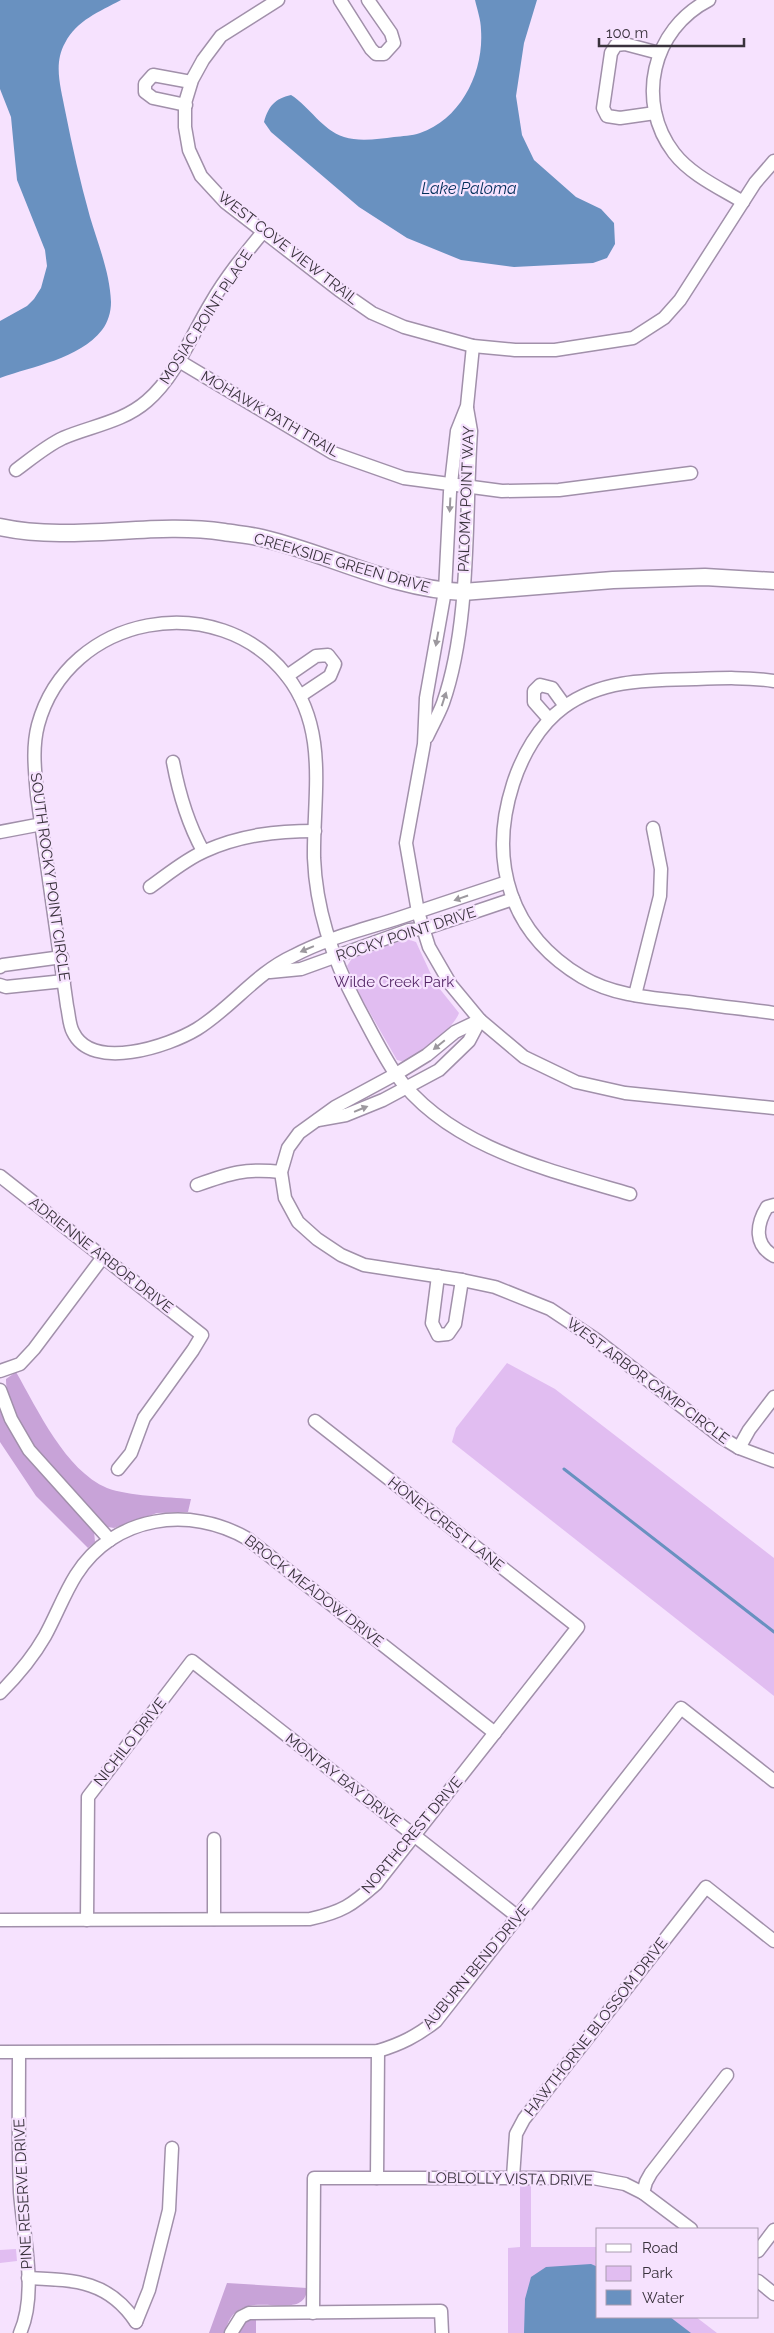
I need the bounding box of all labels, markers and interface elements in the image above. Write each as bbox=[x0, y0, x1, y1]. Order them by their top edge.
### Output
scale bar bbox=[599, 15, 744, 47]
text: 100 m bbox=[606, 24, 648, 42]
water label: Lake Paloma bbox=[421, 179, 517, 198]
street label: WEST COVE VIEW TRAIL bbox=[214, 188, 362, 309]
street label: MOSIAC POINT PLACE bbox=[156, 246, 256, 388]
street label: MOHAWK PATH TRAIL bbox=[198, 367, 342, 461]
street label: PALOMA POINT WAY bbox=[454, 425, 478, 572]
one-way arrow bbox=[445, 497, 453, 513]
street label: CREEKSIDE GREEN DRIVE bbox=[252, 529, 432, 597]
one-way arrow bbox=[432, 632, 440, 648]
one-way arrow bbox=[440, 692, 448, 707]
street label: SOUTH ROCKY POINT CIRCLE bbox=[26, 772, 74, 982]
one-way arrow bbox=[453, 894, 468, 902]
street label: ROCKY POINT DRIVE bbox=[334, 903, 478, 965]
one-way arrow bbox=[300, 946, 314, 954]
park label: Wilde Creek Park bbox=[334, 973, 454, 991]
one-way arrow bbox=[433, 1039, 446, 1050]
one-way arrow bbox=[354, 1105, 369, 1113]
street label: ADRIENNE ARBOR DRIVE bbox=[26, 1193, 176, 1317]
street label: WEST ARBOR CAMP CIRCLE bbox=[563, 1314, 733, 1448]
street label: HONEYCREST LANE bbox=[384, 1473, 508, 1575]
street label: BROCK MEADOW DRIVE bbox=[241, 1531, 387, 1651]
street label: NICHILO DRIVE bbox=[90, 1694, 170, 1790]
street label: MONTAY BAY DRIVE bbox=[282, 1729, 404, 1831]
street label: NORTHCREST DRIVE bbox=[358, 1773, 466, 1897]
street label: AUBURN BEND DRIVE bbox=[419, 1901, 533, 2033]
street label: HAWTHORNE BLOSSOM DRIVE bbox=[521, 1934, 671, 2120]
street label: PINE RESERVE DRIVE bbox=[10, 2118, 36, 2270]
street label: LOBLOLLY VISTA DRIVE bbox=[427, 2169, 593, 2189]
legend bbox=[596, 2228, 759, 2318]
text: Road bbox=[642, 2239, 678, 2257]
text: Park bbox=[642, 2264, 673, 2282]
text: Water bbox=[642, 2289, 685, 2307]

